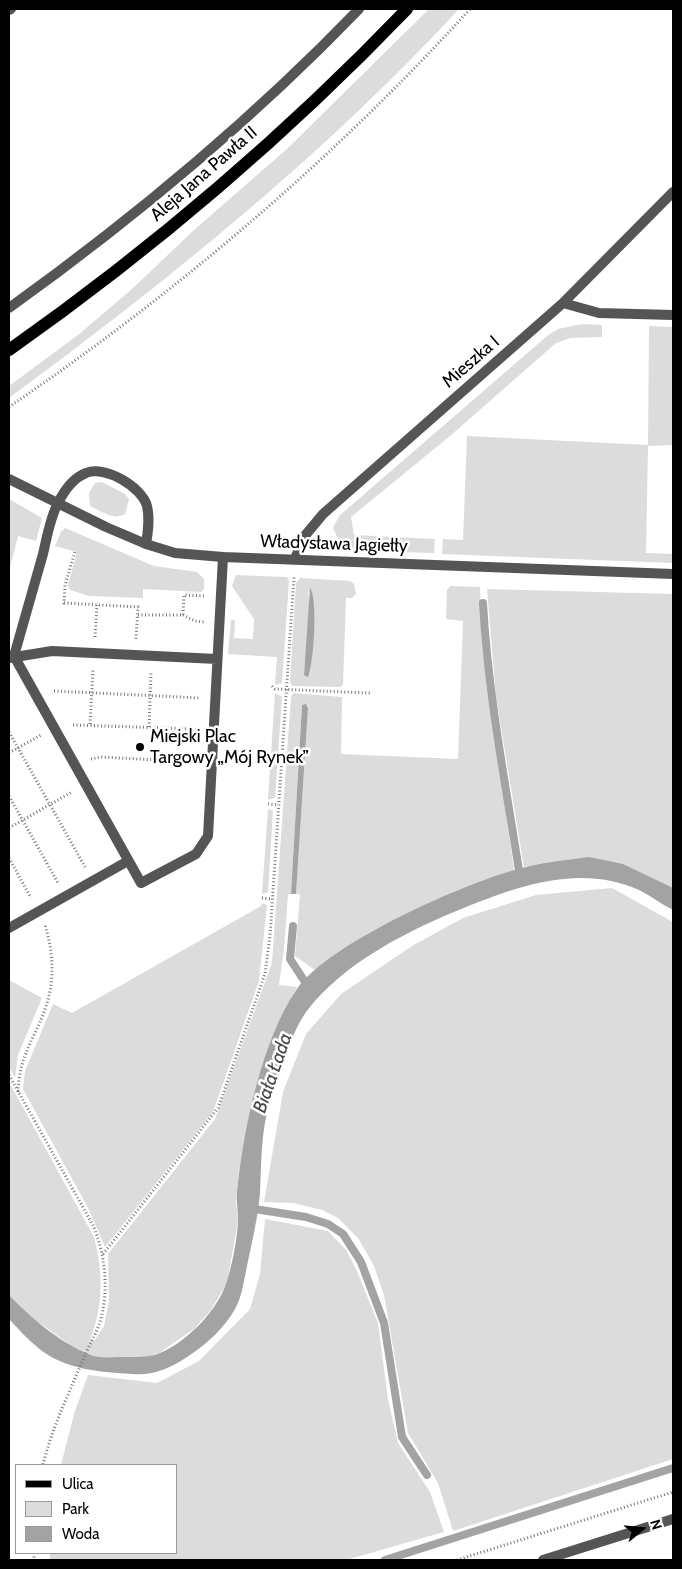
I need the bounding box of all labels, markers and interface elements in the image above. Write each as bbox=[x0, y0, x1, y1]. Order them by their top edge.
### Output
street label: Aleja Jana Pawła II bbox=[146, 122, 262, 226]
street label: Mieszka I bbox=[438, 331, 504, 393]
street label: Władysława Jagiełły bbox=[260, 531, 408, 557]
place label: Miejski Plac Targowy „Mój Rynek” bbox=[150, 726, 309, 769]
marker: Miejski Plac Targowy „Mój Rynek” bbox=[134, 741, 146, 753]
water label: Biała Łada bbox=[249, 1030, 297, 1116]
legend bbox=[15, 1464, 178, 1554]
text: Ulica bbox=[62, 1475, 93, 1493]
text: Park bbox=[62, 1500, 89, 1518]
north arrow bbox=[617, 1504, 667, 1554]
text: N bbox=[646, 1517, 666, 1532]
text: Woda bbox=[62, 1525, 99, 1543]

